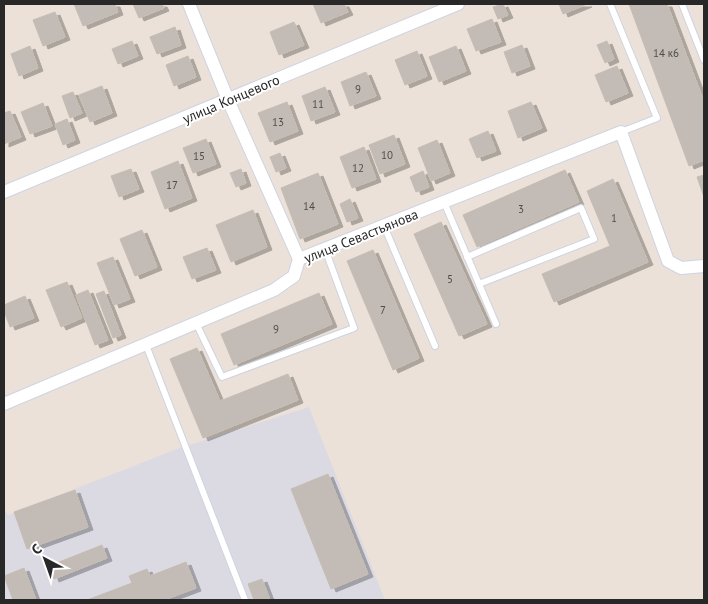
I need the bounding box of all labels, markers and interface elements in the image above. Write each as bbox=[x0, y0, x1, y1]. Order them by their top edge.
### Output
house number: 14 к6 bbox=[653, 46, 679, 60]
street label: улица Концевого bbox=[180, 70, 282, 128]
house number: 9 bbox=[355, 82, 361, 96]
house number: 11 bbox=[312, 97, 324, 111]
house number: 13 bbox=[272, 115, 284, 129]
house number: 10 bbox=[381, 148, 393, 162]
house number: 15 bbox=[193, 149, 205, 163]
house number: 12 bbox=[352, 161, 364, 175]
house number: 17 bbox=[166, 178, 178, 192]
house number: 14 bbox=[303, 199, 315, 213]
house number: 3 bbox=[518, 202, 524, 216]
street label: улица Севастьянова bbox=[301, 205, 421, 267]
house number: 1 bbox=[611, 211, 617, 225]
house number: 5 bbox=[447, 272, 453, 286]
house number: 7 bbox=[380, 303, 386, 317]
house number: 9 bbox=[273, 322, 279, 336]
north arrow bbox=[20, 534, 70, 584]
text: С bbox=[28, 540, 45, 559]

